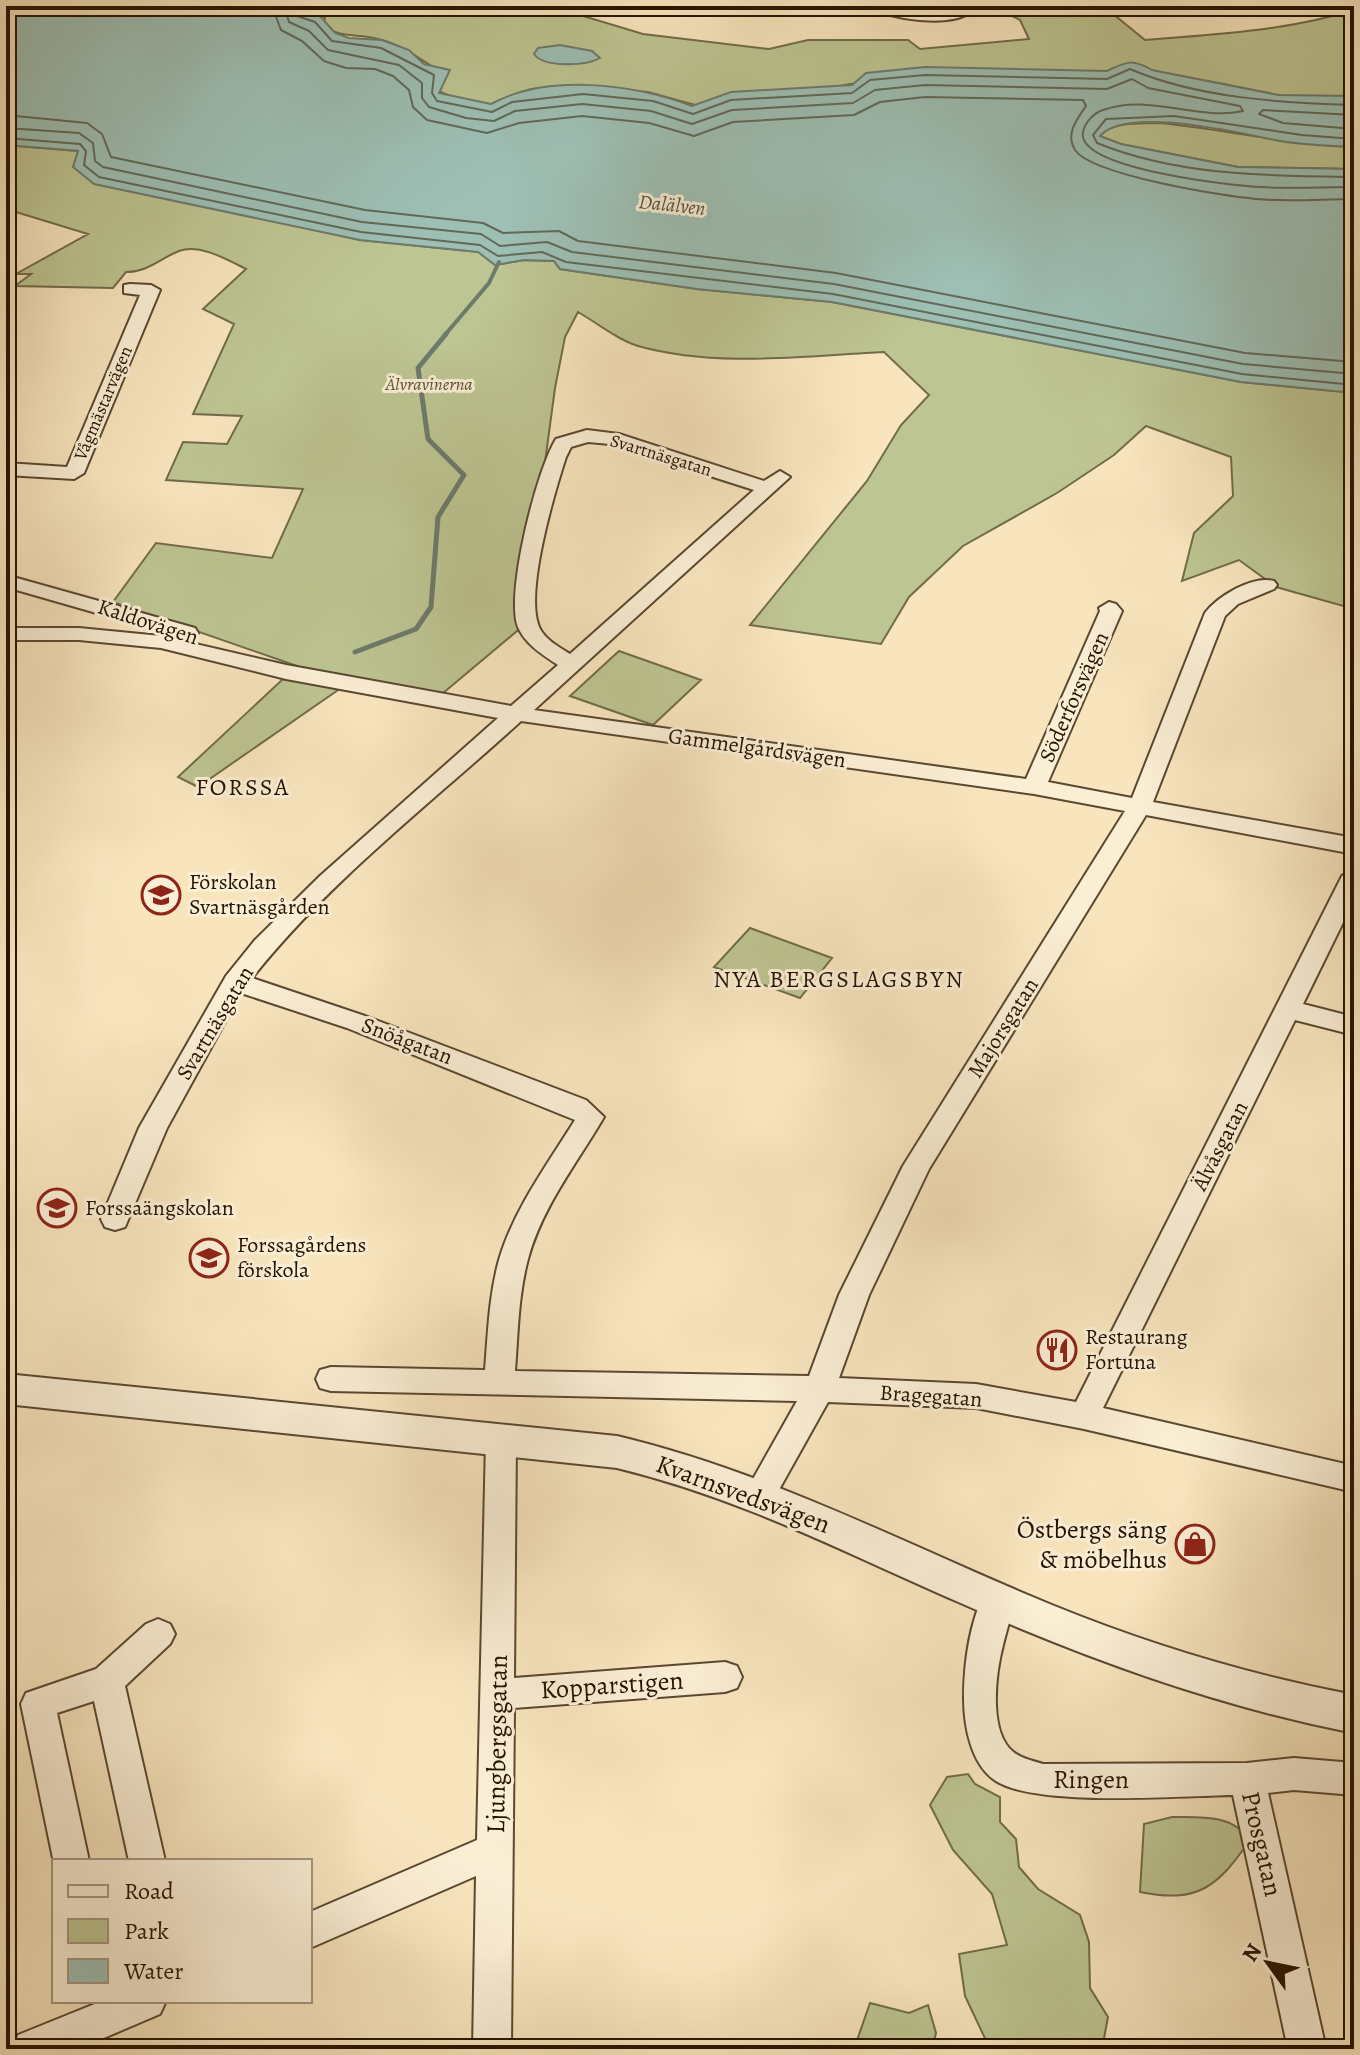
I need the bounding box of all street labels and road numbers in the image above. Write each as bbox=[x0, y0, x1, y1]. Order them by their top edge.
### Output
street label: Vågmästarvägen bbox=[68, 342, 138, 465]
street label: Svartnäsgatan bbox=[607, 428, 715, 482]
street label: Kaldovägen bbox=[94, 592, 202, 652]
street label: Söderforsvägen bbox=[1032, 627, 1116, 767]
street label: Gammelgårdsvägen bbox=[666, 721, 848, 775]
street label: Svartnäsgatan bbox=[169, 960, 261, 1086]
street label: Majorsgatan bbox=[960, 972, 1046, 1084]
street label: Snöågatan bbox=[357, 1010, 457, 1072]
street label: Älvåsgatan bbox=[1184, 1096, 1255, 1197]
street label: Bragegatan bbox=[879, 1377, 983, 1415]
street label: Kvarnsvedsvägen bbox=[651, 1446, 835, 1542]
street label: Ljungbergsgatan bbox=[478, 1654, 516, 1834]
street label: Kopparstigen bbox=[539, 1663, 685, 1707]
street label: Ringen bbox=[1053, 1762, 1129, 1797]
street label: Prosgatan bbox=[1233, 1788, 1291, 1900]

